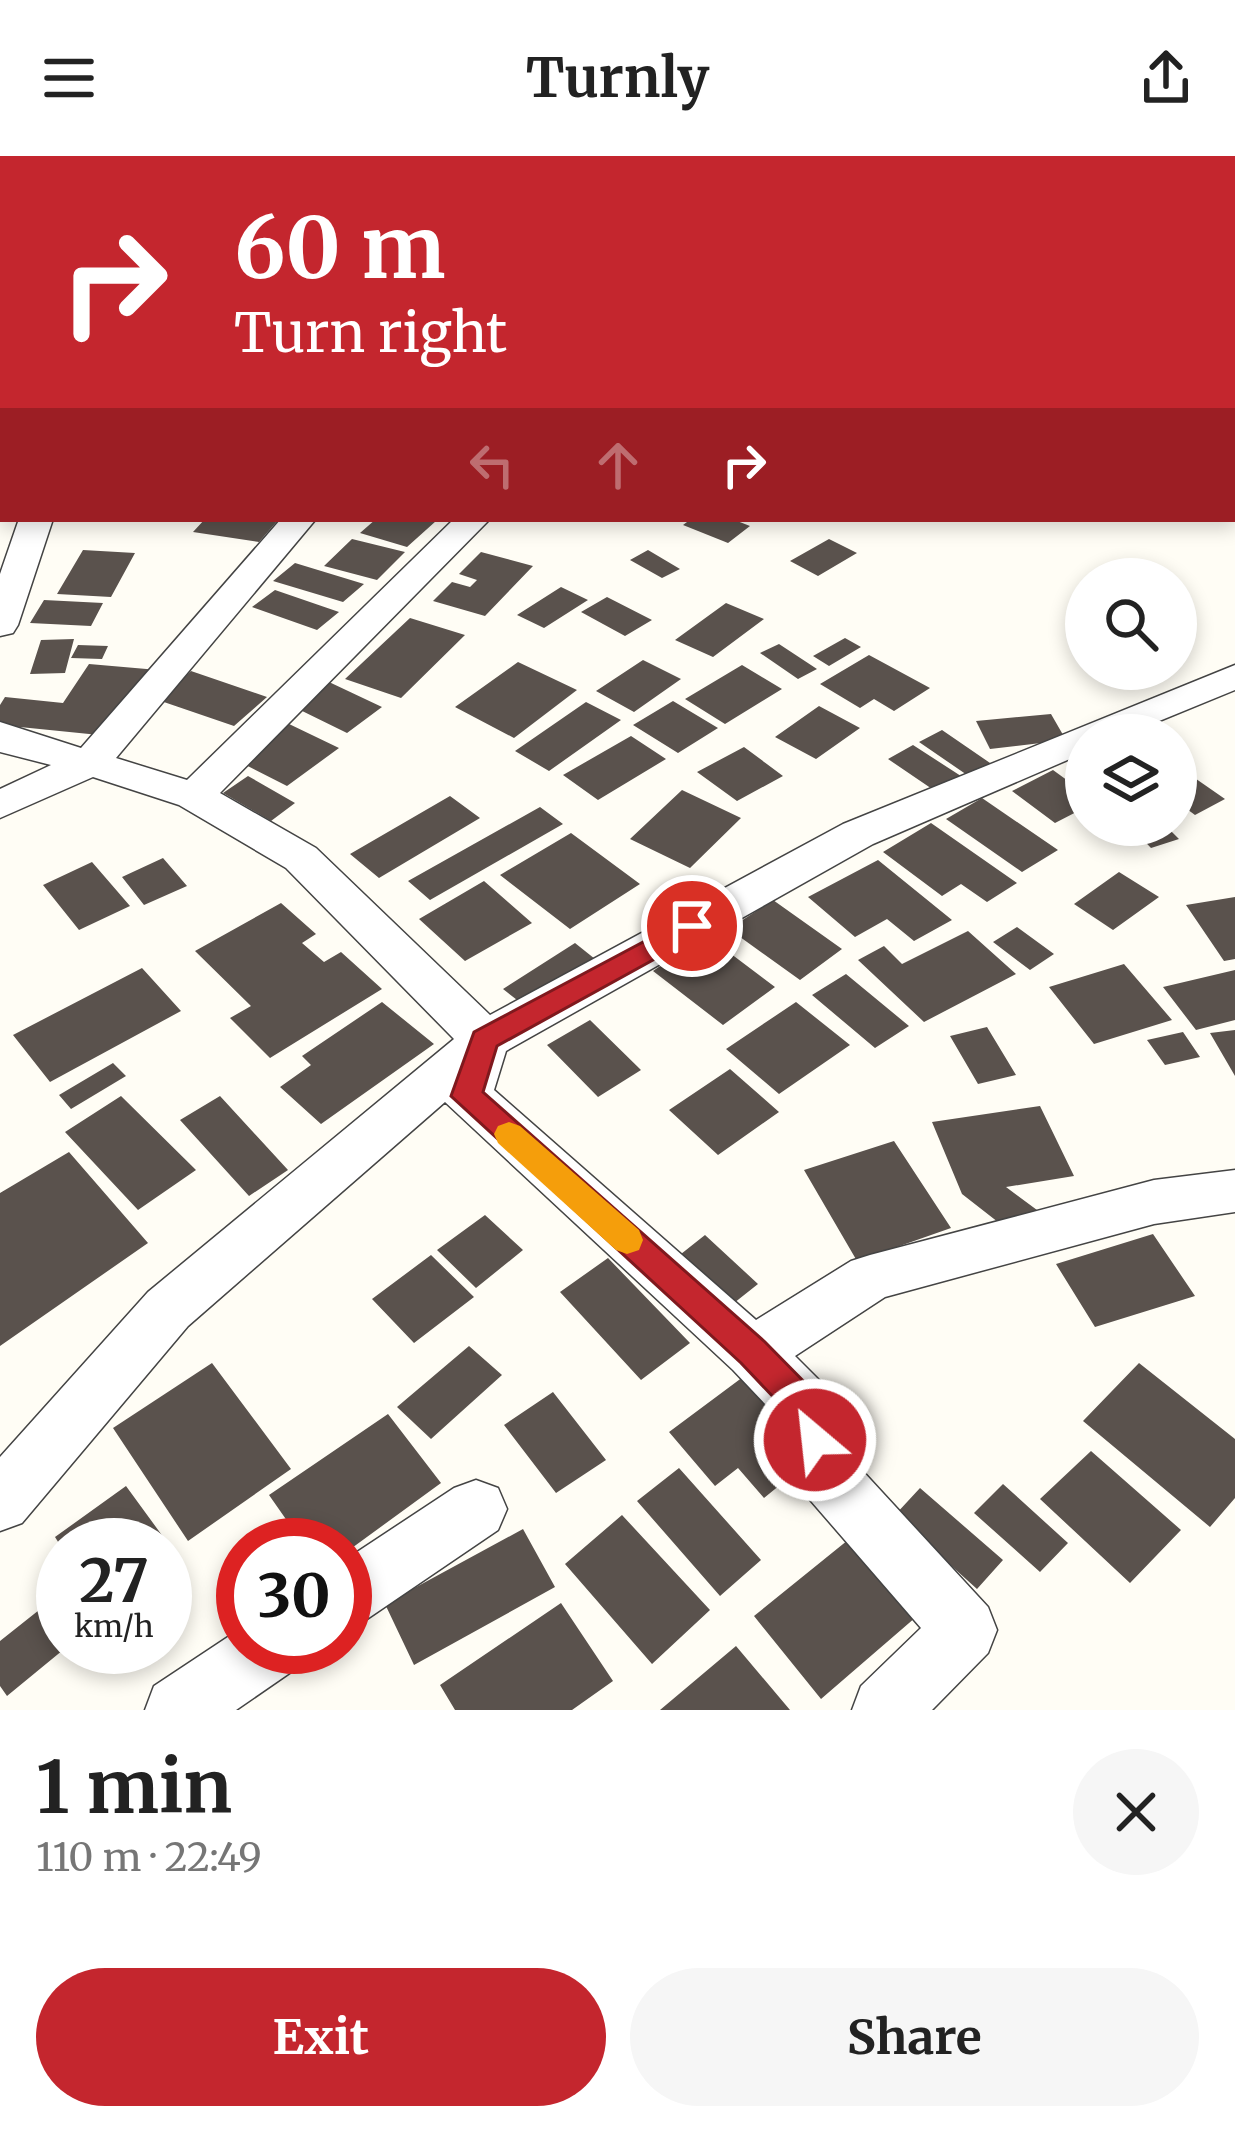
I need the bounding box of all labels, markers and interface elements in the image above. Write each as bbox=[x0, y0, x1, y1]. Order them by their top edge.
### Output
text: Turnly bbox=[526, 44, 709, 112]
icon: menu bbox=[36, 45, 102, 111]
icon: share bbox=[1133, 45, 1199, 111]
text: 60 m bbox=[234, 195, 445, 301]
icon: right bbox=[36, 204, 192, 360]
text: Turn right bbox=[234, 299, 507, 367]
icon: left bbox=[459, 432, 525, 498]
icon: ahead bbox=[585, 432, 651, 498]
icon: right bbox=[711, 432, 777, 498]
map controls bbox=[1065, 558, 1197, 846]
button: search bbox=[1065, 558, 1197, 690]
button: layers bbox=[1065, 714, 1197, 846]
pin bbox=[641, 875, 743, 977]
icon: arrive bbox=[659, 893, 725, 959]
position arrow bbox=[752, 1377, 878, 1503]
speed limit sign: 30 bbox=[216, 1518, 372, 1674]
text: 27 bbox=[79, 1543, 149, 1618]
text: km/h bbox=[74, 1607, 154, 1645]
text: 1 min bbox=[36, 1742, 232, 1833]
button: close bbox=[1073, 1749, 1199, 1875]
text: 110 m · 22:49 bbox=[36, 1833, 262, 1882]
button: Exit bbox=[36, 1968, 606, 2106]
button: Share bbox=[630, 1968, 1199, 2106]

